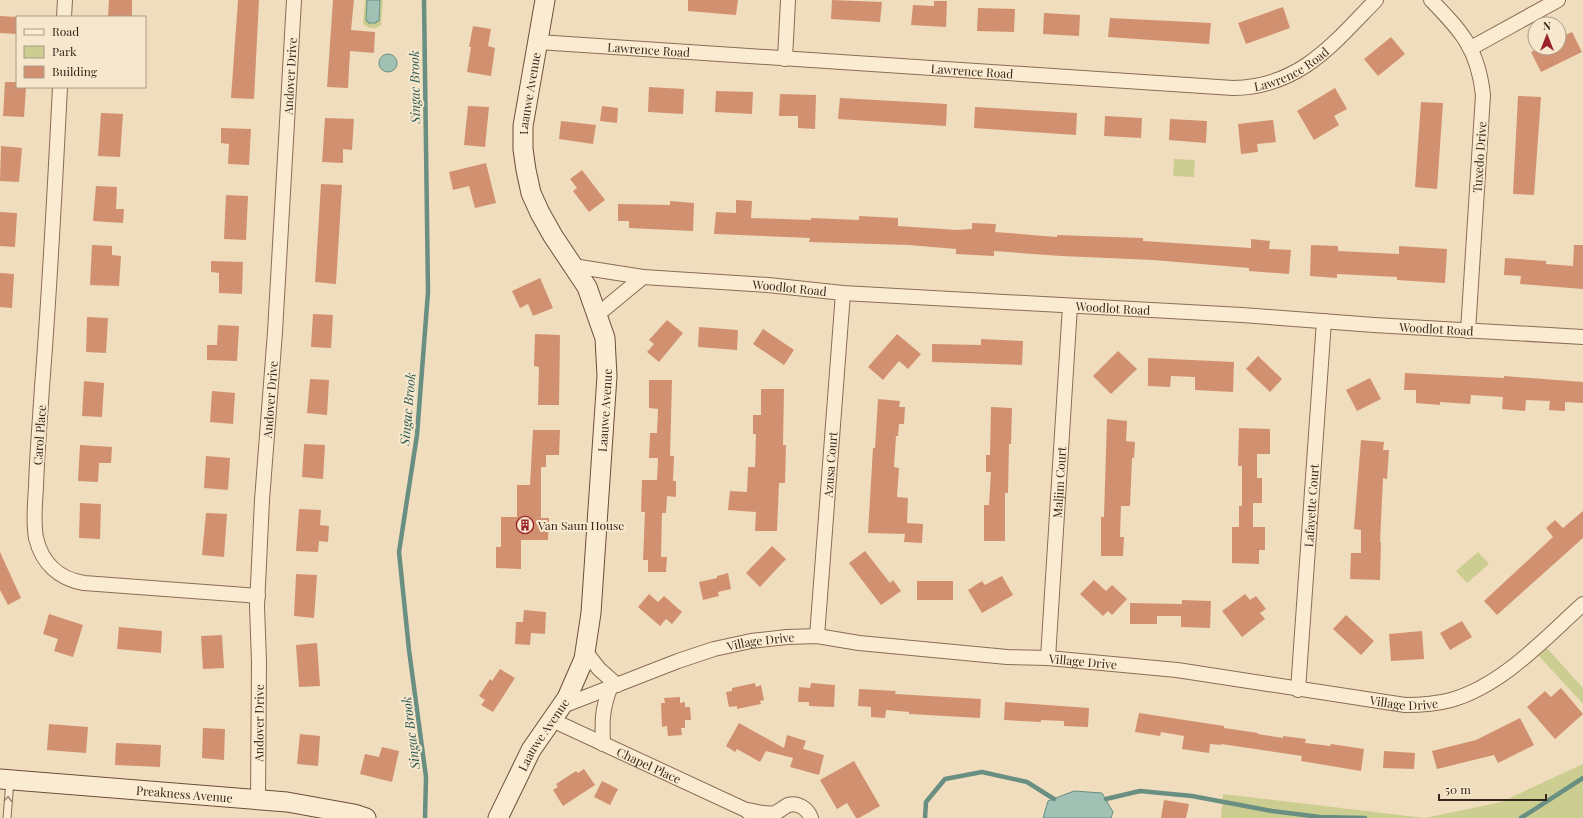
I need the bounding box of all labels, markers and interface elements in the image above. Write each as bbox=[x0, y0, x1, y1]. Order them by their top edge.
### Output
legend bbox=[16, 16, 146, 88]
north arrow bbox=[1527, 16, 1567, 56]
text: N bbox=[1543, 18, 1551, 33]
text: Road bbox=[52, 23, 79, 39]
street label: Andover Drive bbox=[279, 37, 300, 116]
street label: Lawrence Road bbox=[607, 39, 691, 60]
text: Park bbox=[52, 43, 77, 59]
street label: Lawrence Road bbox=[1252, 43, 1332, 94]
water label: Singac Brook bbox=[405, 50, 423, 125]
street label: Laauwe Avenue bbox=[515, 51, 544, 135]
street label: Lawrence Road bbox=[930, 60, 1014, 81]
text: Building bbox=[52, 63, 98, 79]
street label: Tuxedo Drive bbox=[1469, 121, 1489, 193]
street label: Woodlot Road bbox=[751, 276, 828, 299]
street label: Woodlot Road bbox=[1074, 298, 1151, 318]
street label: Woodlot Road bbox=[1398, 318, 1474, 339]
street label: Andover Drive bbox=[259, 360, 281, 440]
street label: Laauwe Avenue bbox=[594, 368, 615, 453]
water label: Singac Brook bbox=[395, 372, 419, 447]
street label: Carol Place bbox=[29, 404, 49, 466]
street label: Azusa Court bbox=[819, 430, 841, 499]
street label: Maljim Court bbox=[1049, 445, 1069, 519]
street label: Lafayette Court bbox=[1300, 463, 1322, 548]
building icon: Van Saun House bbox=[515, 515, 535, 535]
place label: Van Saun House bbox=[537, 517, 624, 533]
street label: Village Drive bbox=[724, 629, 795, 654]
street label: Village Drive bbox=[1047, 650, 1118, 672]
street label: Andover Drive bbox=[250, 684, 267, 763]
street label: Village Drive bbox=[1368, 692, 1439, 713]
water label: Singac Brook bbox=[397, 695, 423, 771]
street label: Laauwe Avenue bbox=[514, 695, 572, 774]
street label: Chapel Place bbox=[614, 743, 684, 787]
scale bar bbox=[1439, 776, 1546, 802]
text: 50 m bbox=[1445, 781, 1471, 797]
street label: Preakness Avenue bbox=[135, 782, 233, 806]
one-way arrow bbox=[4, 796, 13, 802]

